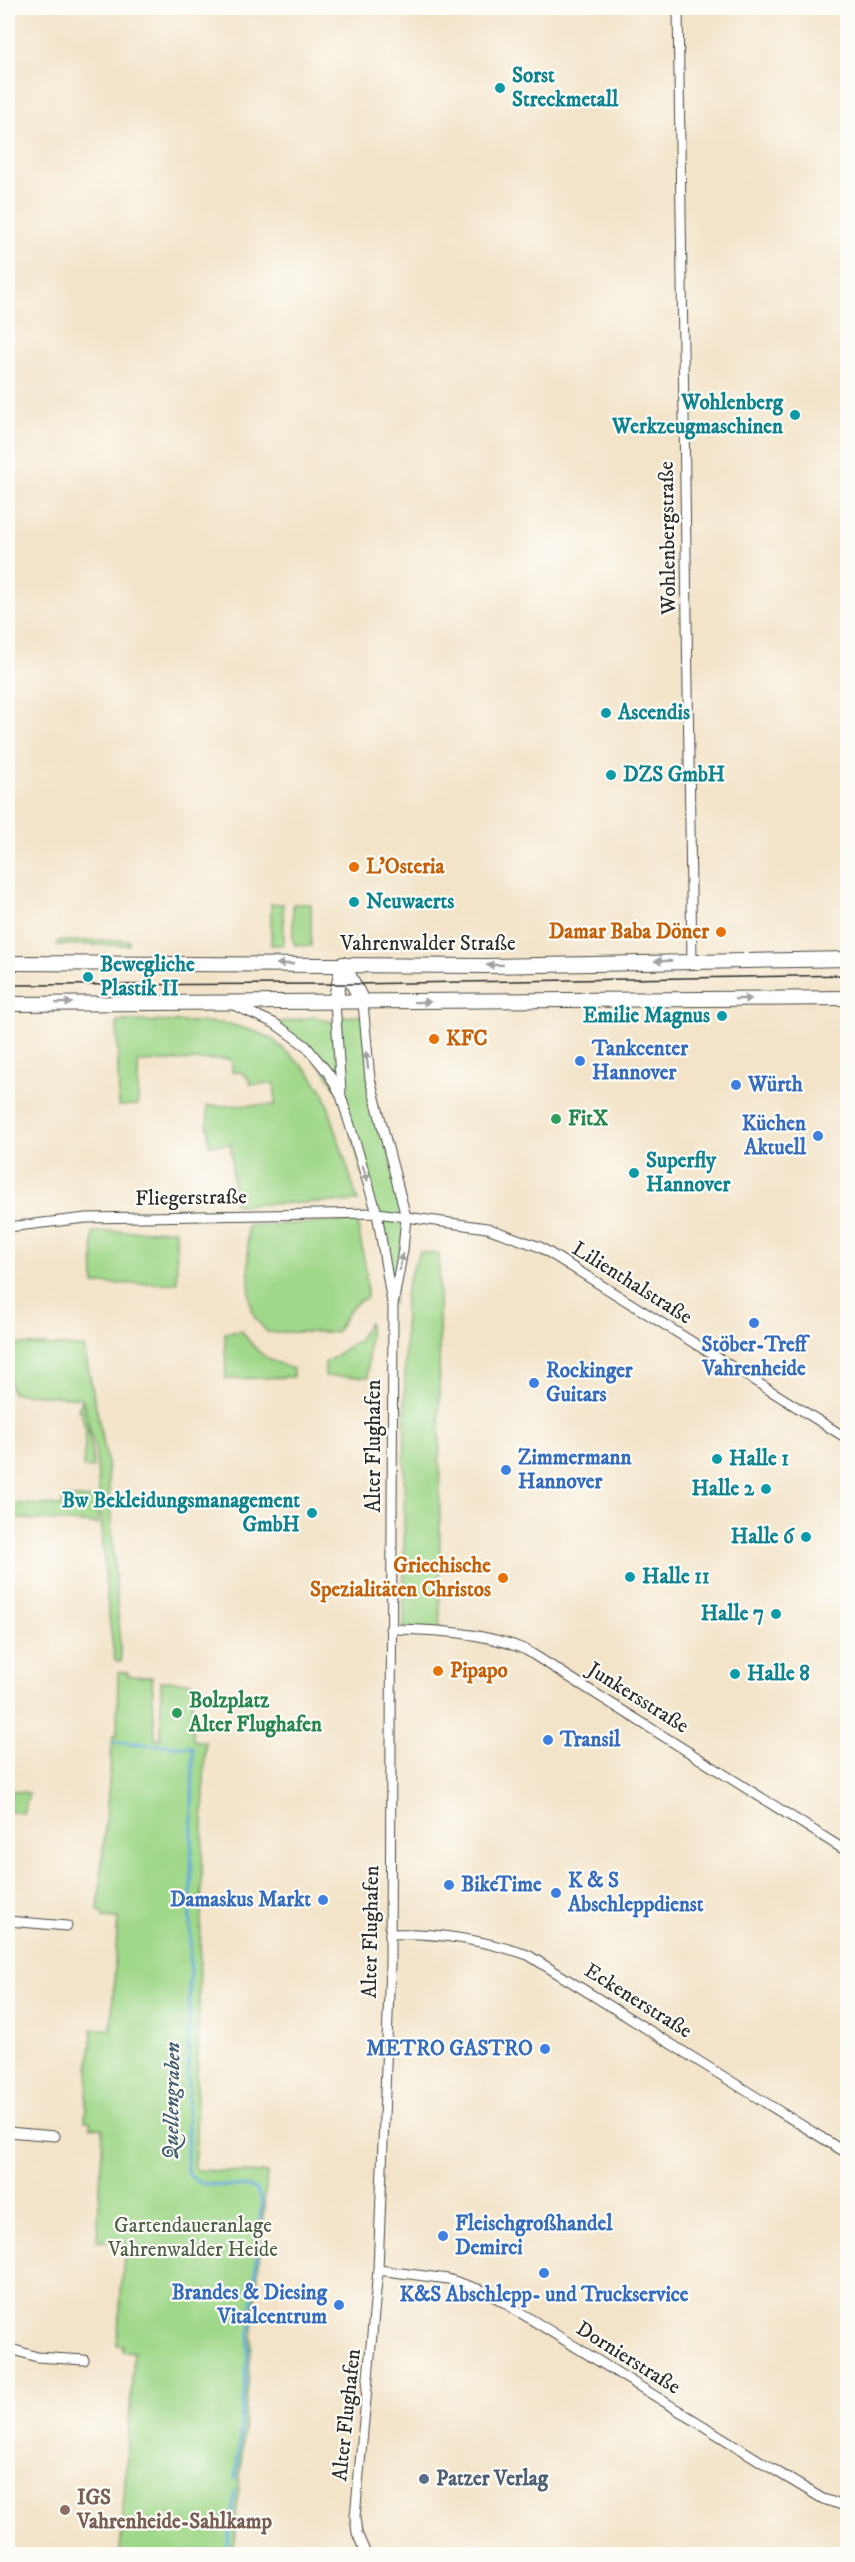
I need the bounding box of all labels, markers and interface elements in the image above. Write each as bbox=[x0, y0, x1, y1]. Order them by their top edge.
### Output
place label: Sorst Streckmetall bbox=[512, 63, 619, 113]
marker: Sorst Streckmetall bbox=[493, 81, 507, 95]
place label: Wohlenberg Werkzeugmaschinen bbox=[611, 390, 784, 440]
marker: Wohlenberg Werkzeugmaschinen bbox=[788, 408, 802, 422]
street label: Wohlenbergstraße bbox=[654, 461, 682, 616]
place label: Ascendis bbox=[617, 700, 690, 726]
marker: Ascendis bbox=[599, 706, 613, 720]
place label: DZS GmbH bbox=[623, 762, 726, 788]
marker: DZS GmbH bbox=[604, 768, 618, 782]
place label: L'Osteria bbox=[366, 854, 445, 880]
marker: L'Osteria bbox=[347, 860, 361, 874]
place label: Neuwaerts bbox=[366, 889, 454, 915]
marker: Neuwaerts bbox=[347, 895, 361, 909]
place label: Damar Baba Döner bbox=[549, 919, 710, 945]
marker: Damar Baba Döner bbox=[714, 925, 728, 939]
street label: Vahrenwalder Straße bbox=[339, 931, 516, 957]
place label: Bewegliche Plastik II bbox=[100, 952, 195, 1002]
one-way arrow bbox=[654, 957, 673, 966]
one-way arrow bbox=[275, 960, 294, 969]
one-way arrow bbox=[486, 961, 505, 970]
marker: Bewegliche Plastik II bbox=[81, 970, 95, 984]
one-way arrow bbox=[733, 994, 752, 1004]
one-way arrow bbox=[412, 997, 431, 1007]
one-way arrow bbox=[54, 998, 73, 1008]
place label: Emilie Magnus bbox=[583, 1003, 710, 1029]
marker: Emilie Magnus bbox=[715, 1009, 729, 1023]
place label: KFC bbox=[446, 1026, 488, 1052]
marker: KFC bbox=[427, 1032, 441, 1046]
place label: Tankcenter Hannover bbox=[591, 1036, 689, 1086]
one-way arrow bbox=[363, 1051, 372, 1070]
marker: Tankcenter Hannover bbox=[573, 1054, 587, 1068]
place label: Würth bbox=[747, 1072, 804, 1098]
marker: Würth bbox=[729, 1078, 743, 1092]
place label: FitX bbox=[568, 1106, 609, 1132]
place label: Küchen Aktuell bbox=[742, 1111, 807, 1161]
marker: FitX bbox=[549, 1112, 563, 1126]
marker: Küchen Aktuell bbox=[811, 1129, 825, 1143]
place label: Superfly Hannover bbox=[646, 1148, 732, 1198]
one-way arrow bbox=[361, 1164, 370, 1182]
marker: Superfly Hannover bbox=[627, 1166, 641, 1180]
street label: Fliegerstraße bbox=[135, 1184, 247, 1212]
street label: Lilienthalstraße bbox=[567, 1236, 697, 1330]
one-way arrow bbox=[397, 1252, 406, 1271]
marker: Stöber-Treff Vahrenheide bbox=[747, 1316, 761, 1330]
place label: Stöber-Treff Vahrenheide bbox=[701, 1332, 811, 1382]
place label: Rockinger Guitars bbox=[546, 1358, 634, 1408]
marker: Rockinger Guitars bbox=[527, 1376, 541, 1390]
street label: Alter Flughafen bbox=[361, 1379, 387, 1513]
place label: Zimmermann Hannover bbox=[518, 1445, 633, 1495]
place label: Halle 1 bbox=[729, 1446, 789, 1472]
marker: Halle 1 bbox=[710, 1452, 724, 1466]
marker: Zimmermann Hannover bbox=[499, 1463, 513, 1477]
place label: Halle 2 bbox=[691, 1476, 755, 1502]
marker: Halle 2 bbox=[759, 1482, 773, 1496]
place label: Bw Bekleidungsmanagement GmbH bbox=[62, 1488, 300, 1538]
marker: Bw Bekleidungsmanagement GmbH bbox=[305, 1506, 319, 1520]
place label: Halle 6 bbox=[731, 1524, 795, 1550]
marker: Halle 6 bbox=[799, 1530, 813, 1544]
place label: Griechische Spezialitäten Christos bbox=[310, 1553, 491, 1603]
place label: Halle 11 bbox=[642, 1564, 710, 1590]
marker: Halle 11 bbox=[623, 1570, 637, 1584]
marker: Griechische Spezialitäten Christos bbox=[496, 1571, 510, 1585]
place label: Halle 7 bbox=[701, 1601, 764, 1627]
marker: Halle 7 bbox=[769, 1607, 783, 1621]
street label: Junkersstraße bbox=[581, 1656, 694, 1740]
place label: Pipapo bbox=[450, 1658, 508, 1684]
place label: Halle 8 bbox=[747, 1661, 810, 1687]
marker: Pipapo bbox=[431, 1664, 445, 1678]
marker: Halle 8 bbox=[728, 1667, 742, 1681]
place label: Bolzplatz Alter Flughafen bbox=[188, 1688, 323, 1738]
marker: Bolzplatz Alter Flughafen bbox=[170, 1706, 184, 1720]
place label: Transil bbox=[559, 1727, 621, 1753]
marker: Transil bbox=[541, 1733, 555, 1747]
street label: Alter Flughafen bbox=[357, 1865, 385, 1999]
place label: K & S Abschleppdienst bbox=[567, 1868, 704, 1918]
place label: BikeTime bbox=[461, 1872, 542, 1898]
marker: BikeTime bbox=[442, 1878, 456, 1892]
marker: K & S Abschleppdienst bbox=[549, 1886, 563, 1900]
place label: Damaskus Markt bbox=[170, 1887, 311, 1913]
marker: Damaskus Markt bbox=[316, 1893, 330, 1907]
street label: Eckenerstraße bbox=[579, 1958, 697, 2045]
place label: METRO GASTRO bbox=[366, 2036, 533, 2062]
water label: Quellengraben bbox=[157, 2042, 187, 2160]
marker: METRO GASTRO bbox=[538, 2042, 552, 2056]
place label: Fleischgroßhandel Demirci bbox=[455, 2211, 613, 2261]
park label: Gartendaueranlage Vahrenwalder Heide bbox=[107, 2213, 278, 2263]
marker: Fleischgroßhandel Demirci bbox=[436, 2229, 450, 2243]
marker: K&S Abschlepp- und Truckservice bbox=[537, 2266, 551, 2280]
place label: Brandes & Diesing Vitalcentrum bbox=[171, 2280, 328, 2330]
place label: K&S Abschlepp- und Truckservice bbox=[399, 2282, 689, 2308]
marker: Brandes & Diesing Vitalcentrum bbox=[332, 2298, 346, 2312]
street label: Dornierstraße bbox=[571, 2316, 685, 2401]
street label: Alter Flughafen bbox=[327, 2347, 367, 2483]
place label: Patzer Verlag bbox=[436, 2466, 549, 2492]
marker: Patzer Verlag bbox=[417, 2472, 431, 2486]
place label: IGS Vahrenheide-Sahlkamp bbox=[76, 2485, 273, 2535]
marker: IGS Vahrenheide-Sahlkamp bbox=[58, 2503, 72, 2517]

